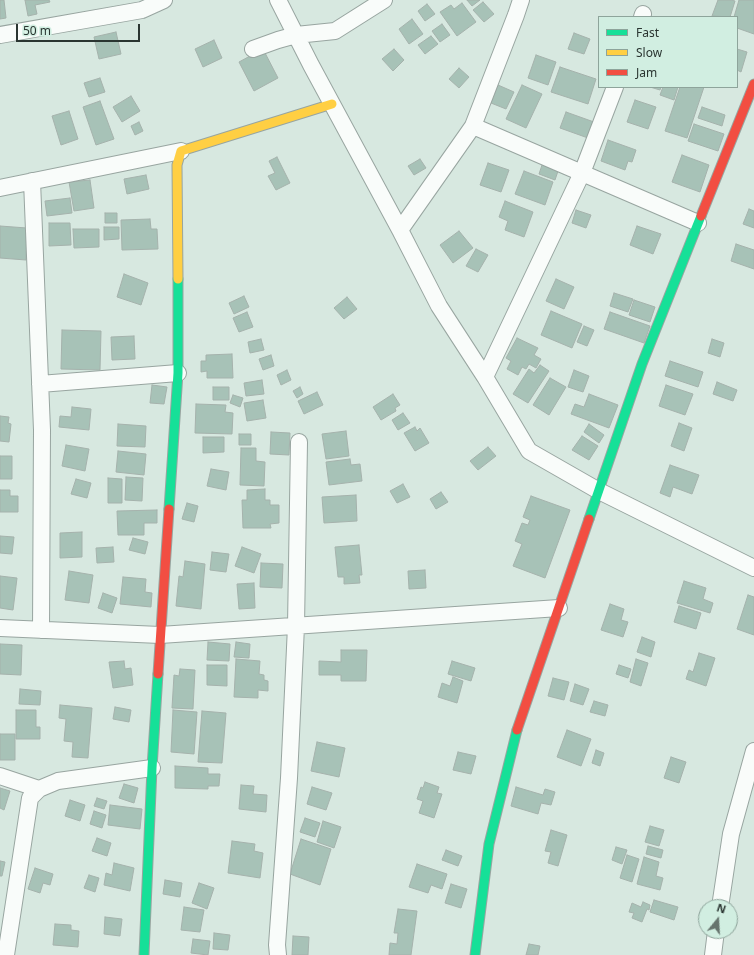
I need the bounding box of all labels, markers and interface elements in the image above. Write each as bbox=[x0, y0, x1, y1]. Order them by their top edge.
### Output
scale bar bbox=[18, 16, 142, 42]
legend bbox=[598, 16, 738, 88]
text: 50 m bbox=[23, 22, 51, 39]
text: Fast bbox=[636, 24, 659, 41]
text: Slow bbox=[636, 44, 662, 61]
text: Jam bbox=[636, 64, 657, 81]
north arrow bbox=[698, 899, 738, 939]
text: N bbox=[715, 900, 728, 917]

